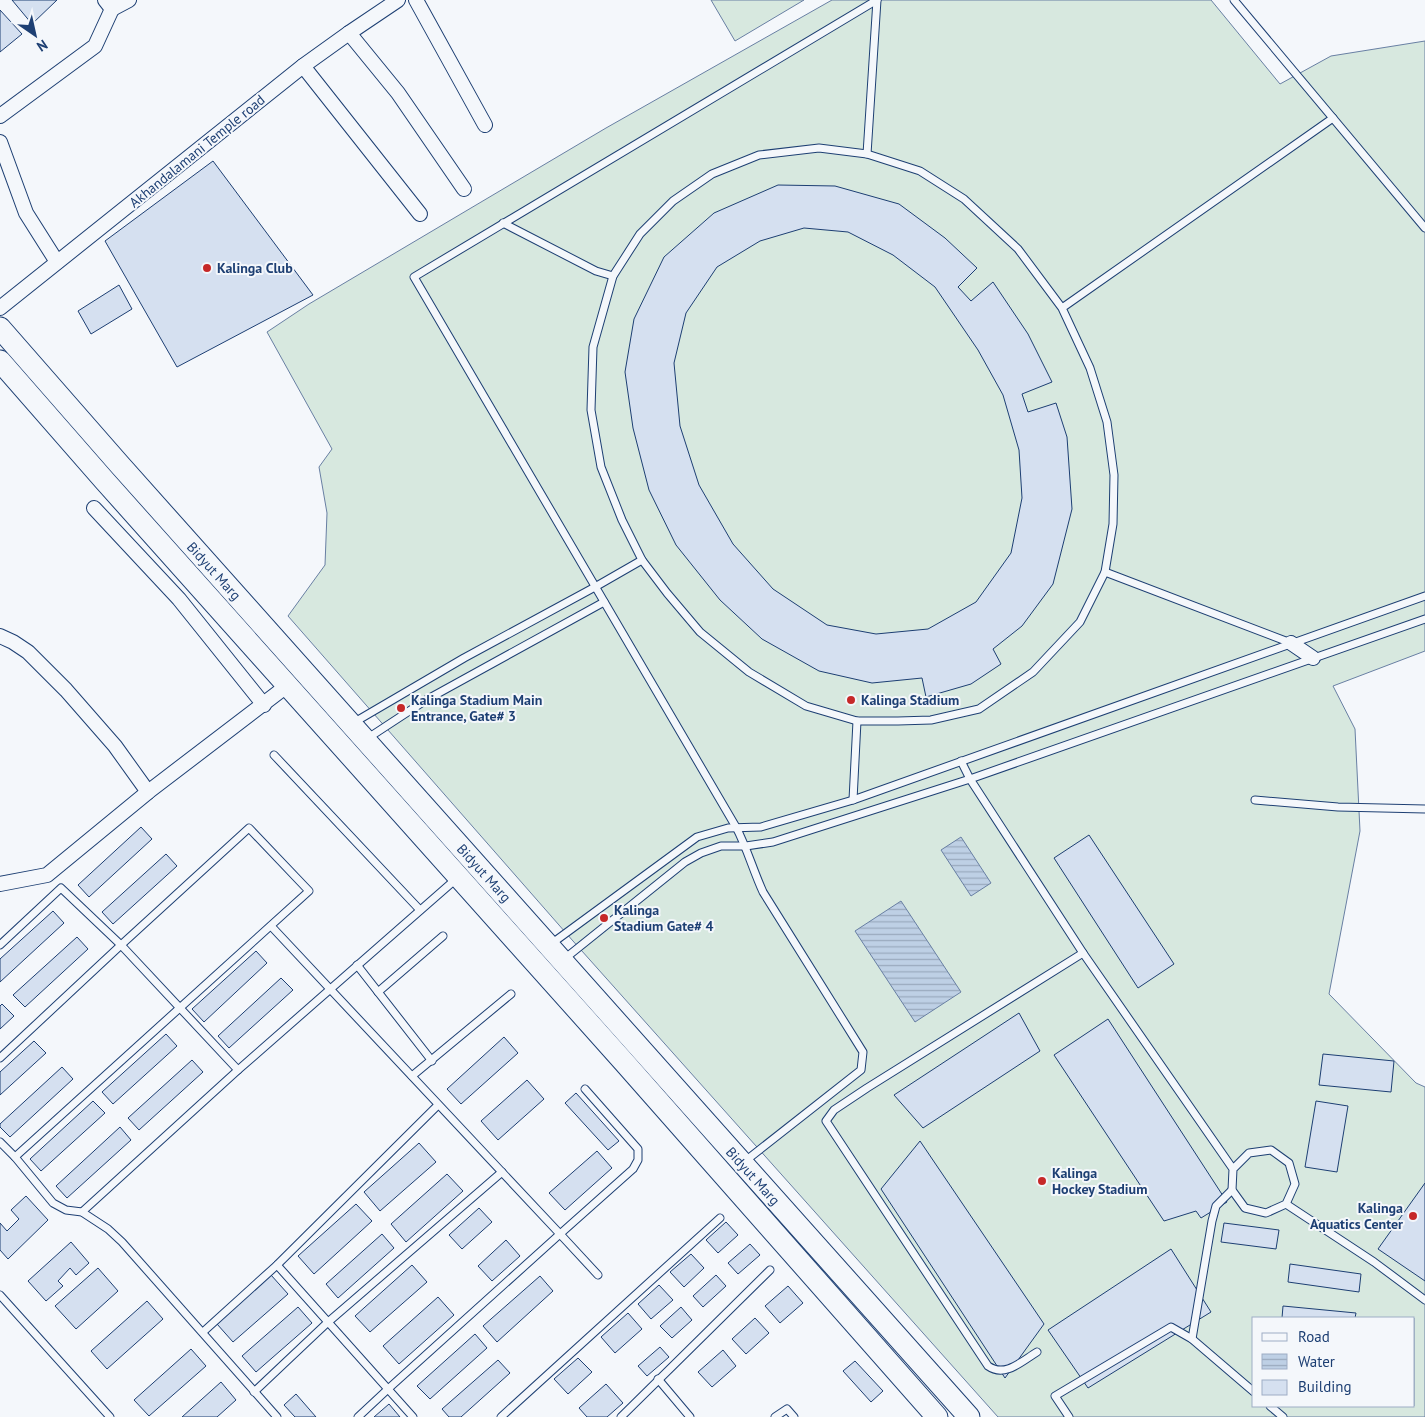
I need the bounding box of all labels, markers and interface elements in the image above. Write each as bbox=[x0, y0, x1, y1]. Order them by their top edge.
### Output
north arrow bbox=[10, 10, 60, 60]
text: N bbox=[33, 36, 51, 56]
street label: Akhandalamani Temple road bbox=[126, 91, 268, 211]
place label: Kalinga Club bbox=[217, 259, 293, 277]
marker: Kalinga Club bbox=[201, 262, 213, 274]
street label: Bidyut Marg bbox=[183, 538, 245, 604]
place label: Kalinga Stadium Main Entrance, Gate# 3 bbox=[411, 691, 542, 725]
place label: Kalinga Stadium bbox=[861, 691, 959, 709]
marker: Kalinga Stadium bbox=[845, 694, 857, 706]
marker: Kalinga Stadium Main Entrance, Gate# 3 bbox=[395, 702, 407, 714]
street label: Bidyut Marg bbox=[453, 840, 515, 906]
place label: Kalinga Stadium Gate# 4 bbox=[614, 901, 714, 935]
marker: Kalinga Stadium Gate# 4 bbox=[598, 912, 610, 924]
street label: Bidyut Marg bbox=[722, 1143, 784, 1209]
place label: Kalinga Hockey Stadium bbox=[1052, 1164, 1147, 1198]
marker: Kalinga Hockey Stadium bbox=[1036, 1175, 1048, 1187]
place label: Kalinga Aquatics Center bbox=[1310, 1199, 1403, 1233]
marker: Kalinga Aquatics Center bbox=[1407, 1210, 1419, 1222]
legend bbox=[1252, 1317, 1415, 1407]
text: Road bbox=[1298, 1327, 1330, 1346]
text: Water bbox=[1298, 1352, 1335, 1371]
text: Building bbox=[1298, 1377, 1352, 1396]

